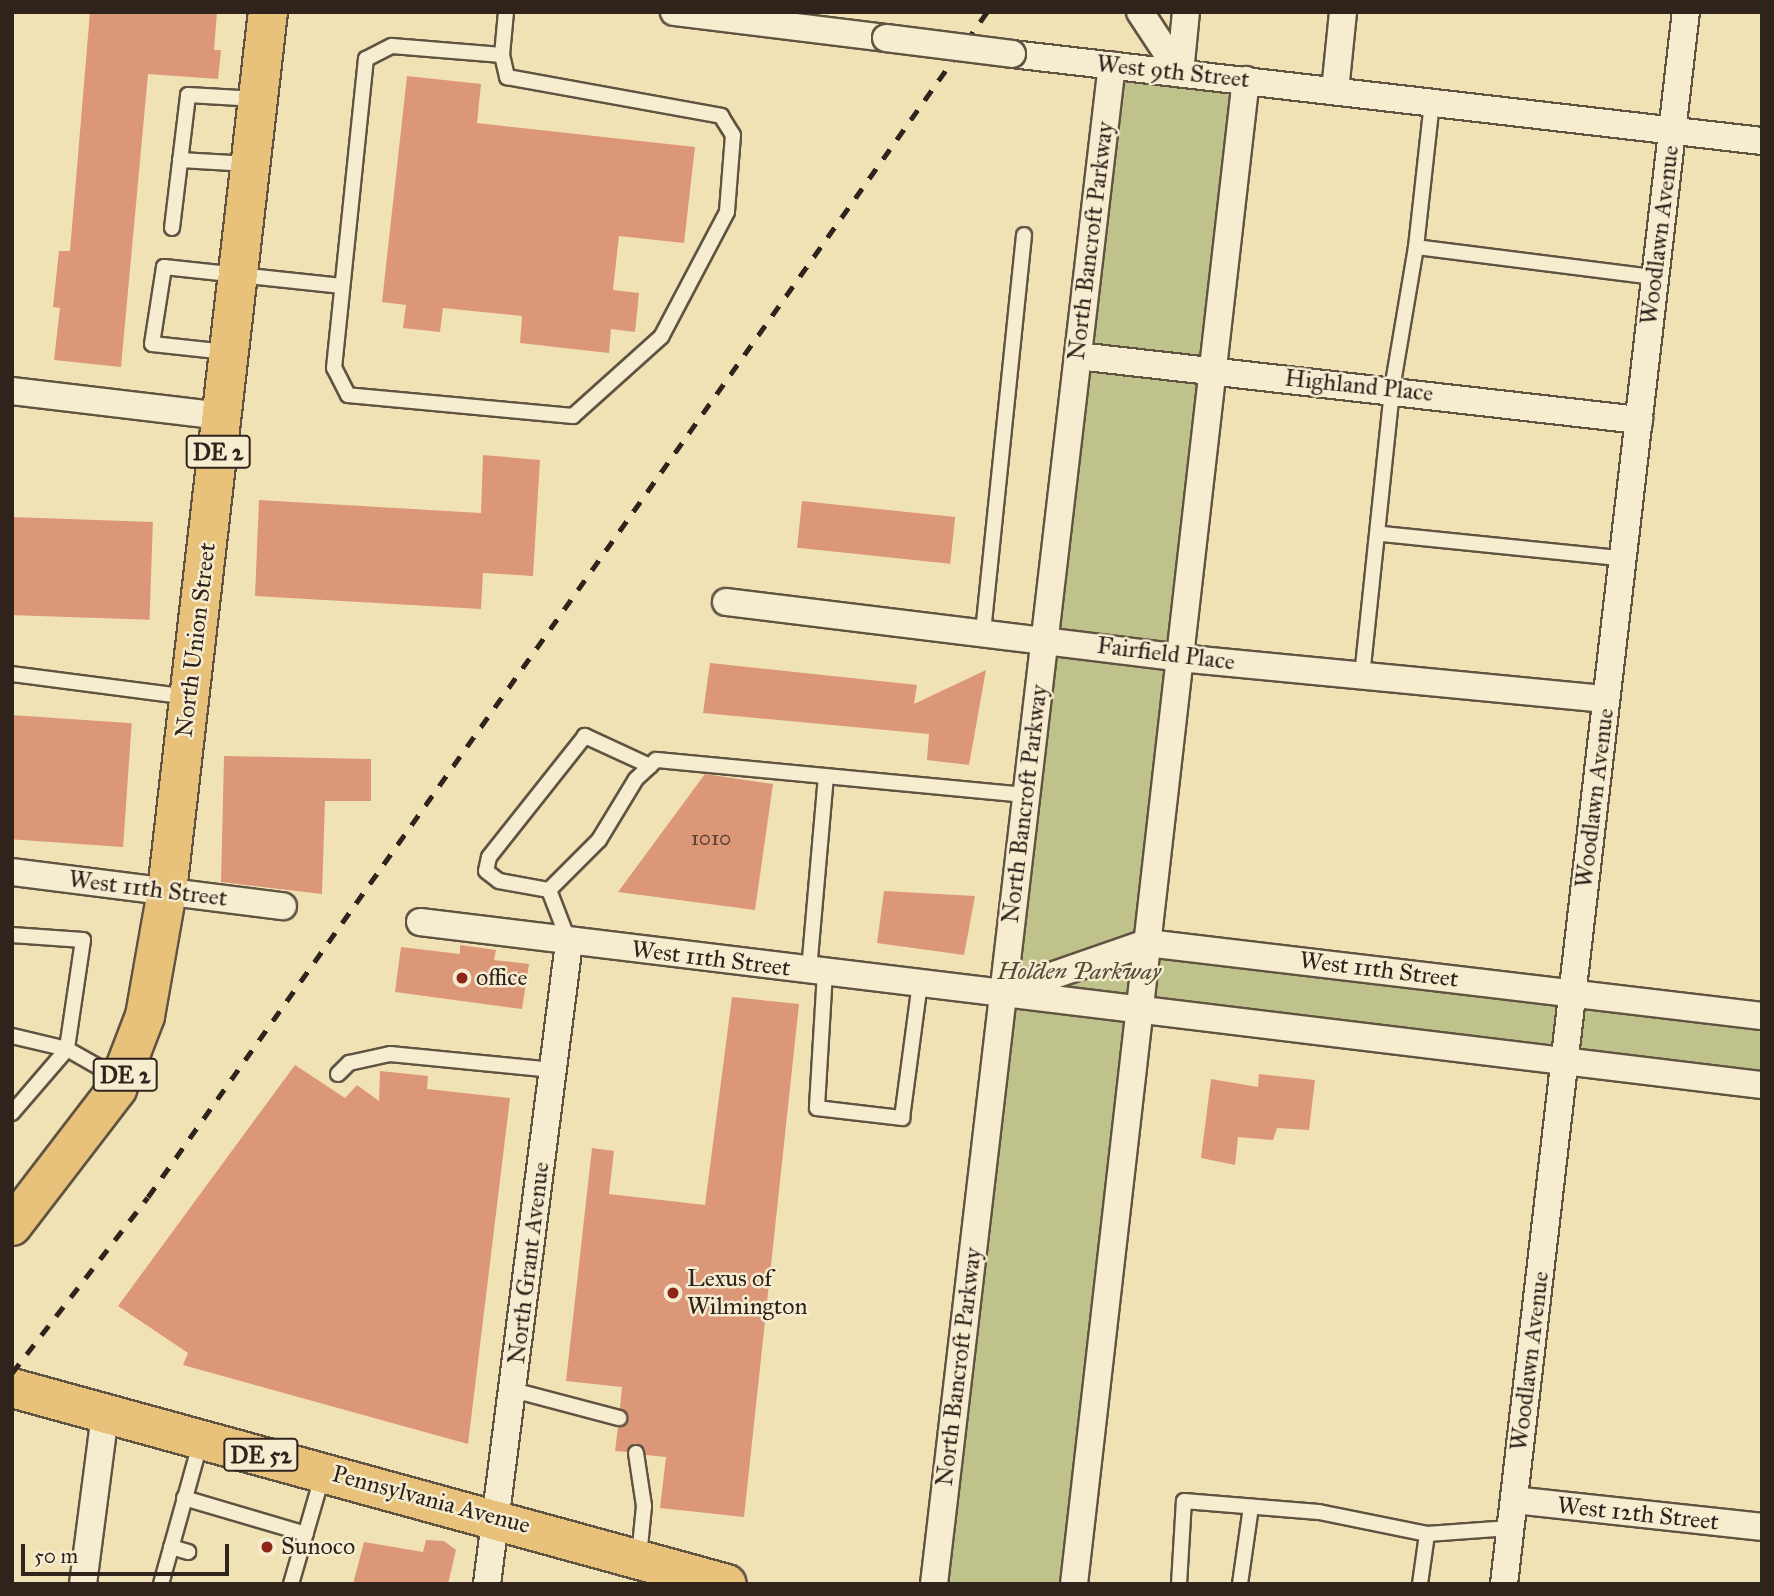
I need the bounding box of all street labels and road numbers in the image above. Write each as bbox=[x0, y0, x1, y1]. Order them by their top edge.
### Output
street label: West 9th Street bbox=[1095, 50, 1251, 94]
street label: North Bancroft Parkway bbox=[1062, 120, 1120, 362]
street label: Woodlawn Avenue bbox=[1635, 144, 1685, 326]
street label: Highland Place bbox=[1283, 364, 1435, 408]
road number: DE 2 bbox=[185, 432, 251, 472]
street label: North Union Street bbox=[170, 541, 222, 739]
street label: Fairfield Place bbox=[1095, 631, 1237, 677]
street label: North Bancroft Parkway bbox=[996, 683, 1054, 925]
street label: Woodlawn Avenue bbox=[1570, 707, 1620, 889]
street label: West 11th Street bbox=[67, 865, 229, 913]
street label: West 11th Street bbox=[630, 935, 792, 983]
street label: West 11th Street bbox=[1298, 946, 1460, 994]
road number: DE 2 bbox=[92, 1056, 158, 1094]
street label: North Grant Avenue bbox=[502, 1160, 556, 1366]
street label: North Bancroft Parkway bbox=[930, 1246, 988, 1488]
street label: Woodlawn Avenue bbox=[1505, 1270, 1555, 1452]
road number: DE 52 bbox=[222, 1436, 300, 1474]
street label: Pennsylvania Avenue bbox=[329, 1460, 533, 1540]
street label: West 12th Street bbox=[1556, 1491, 1720, 1537]

